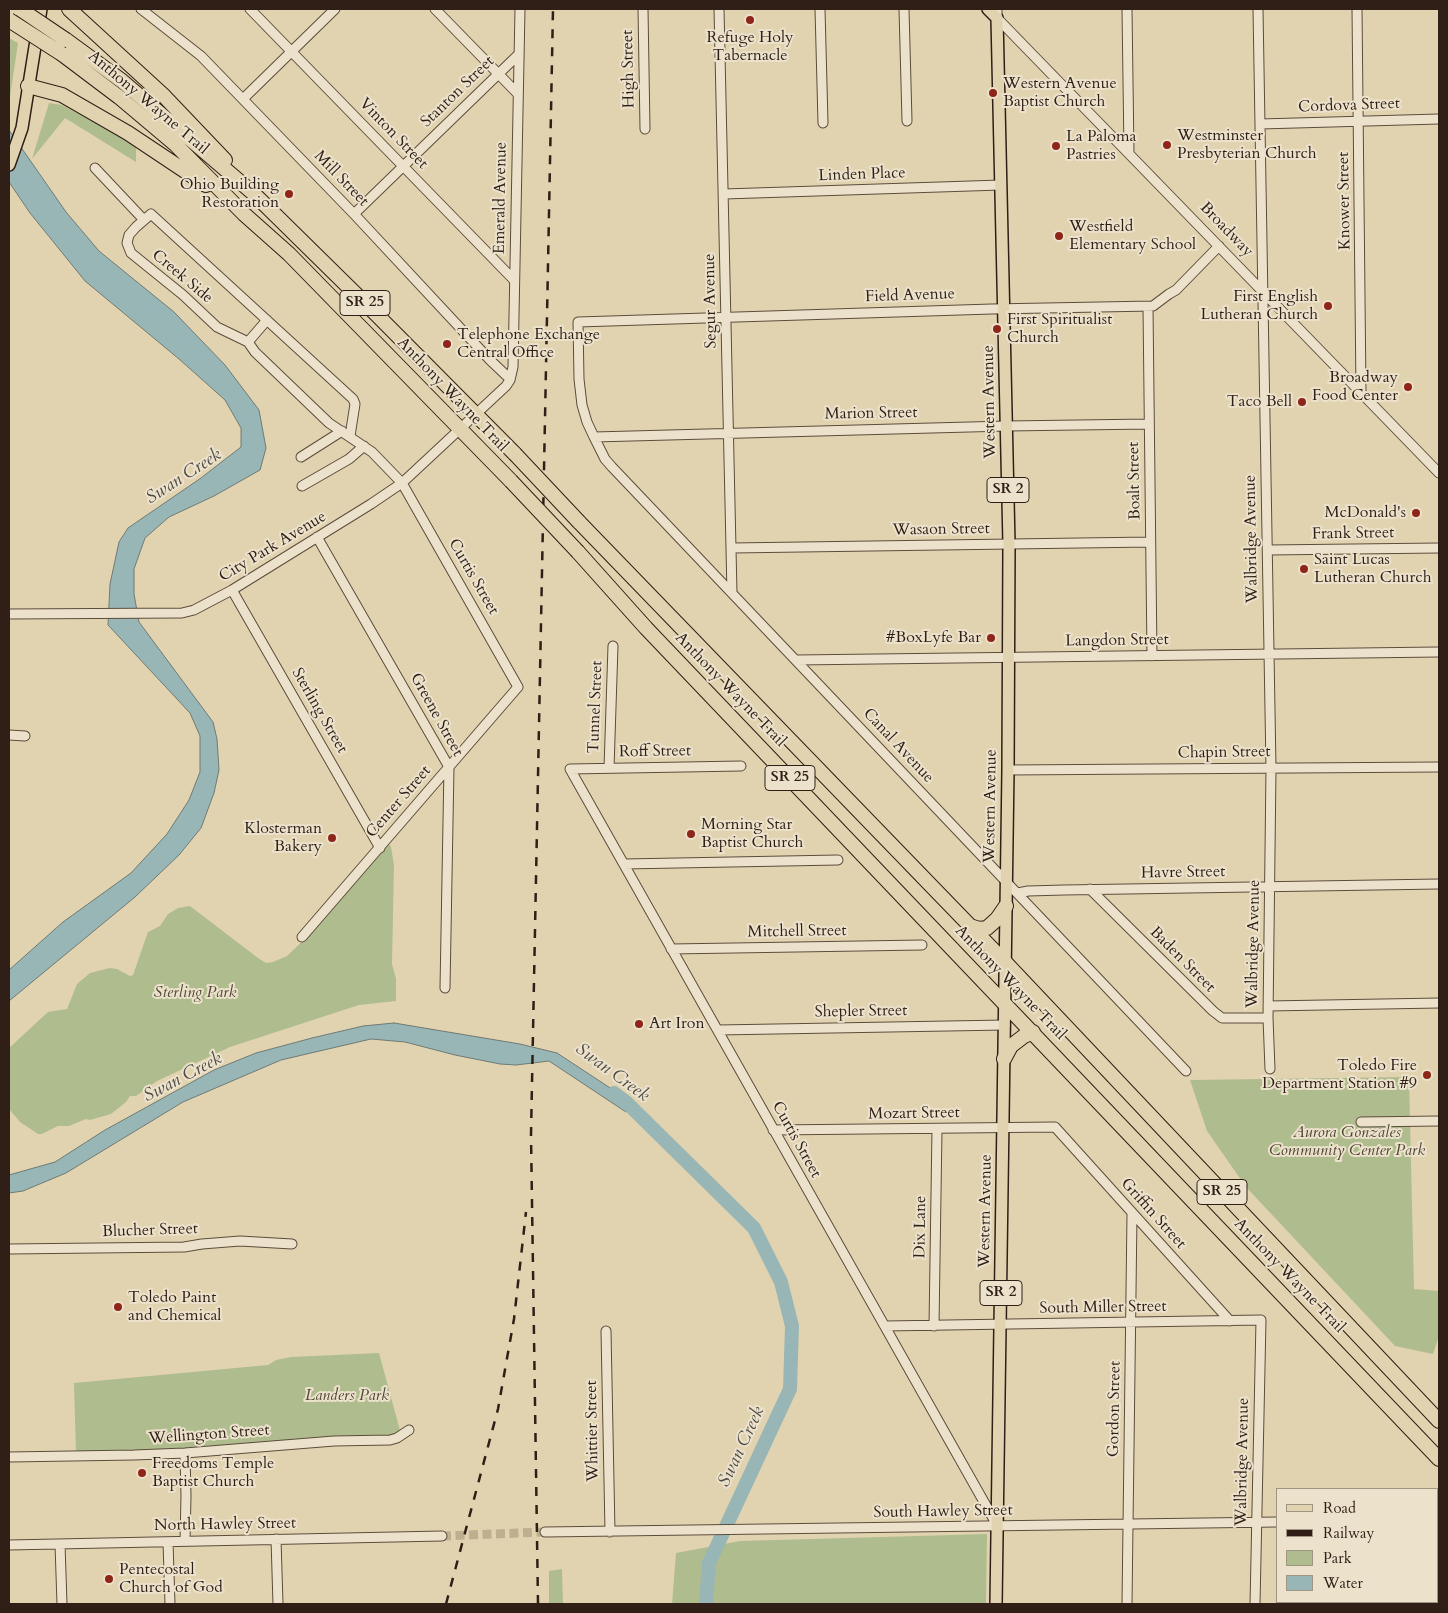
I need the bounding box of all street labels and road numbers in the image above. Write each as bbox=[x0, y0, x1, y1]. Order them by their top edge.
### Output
street label: High Street bbox=[619, 30, 639, 108]
street label: Anthony Wayne Trail bbox=[84, 47, 212, 159]
street label: Stanton Street bbox=[417, 52, 499, 132]
street label: Vinton Street bbox=[355, 95, 431, 173]
street label: Cordova Street bbox=[1298, 95, 1400, 117]
street label: Emerald Avenue bbox=[490, 142, 512, 254]
street label: Mill Street bbox=[310, 147, 372, 211]
street label: Knower Street bbox=[1335, 152, 1355, 250]
street label: Linden Place bbox=[818, 164, 906, 186]
street label: Broadway bbox=[1195, 199, 1257, 261]
street label: Creek Side bbox=[148, 246, 216, 308]
street label: Segur Avenue bbox=[701, 253, 721, 349]
street label: Field Avenue bbox=[865, 285, 955, 307]
road number: SR 25 bbox=[340, 290, 390, 316]
street label: Anthony Wayne Trail bbox=[392, 334, 512, 456]
street label: Western Avenue bbox=[979, 345, 1001, 459]
street label: Marion Street bbox=[824, 404, 918, 424]
street label: Boalt Street bbox=[1125, 442, 1145, 520]
street label: Walbridge Avenue bbox=[1241, 475, 1263, 603]
road number: SR 2 bbox=[987, 478, 1029, 502]
street label: City Park Avenue bbox=[216, 507, 330, 587]
street label: Wasaon Street bbox=[892, 520, 990, 540]
street label: Frank Street bbox=[1312, 524, 1394, 544]
street label: Curtis Street bbox=[444, 536, 502, 618]
street label: Anthony Wayne Trail bbox=[670, 629, 790, 751]
street label: Langdon Street bbox=[1065, 630, 1169, 652]
street label: Tunnel Street bbox=[585, 660, 607, 754]
street label: Sterling Street bbox=[287, 665, 351, 757]
street label: Greene Street bbox=[405, 670, 467, 760]
street label: Canal Avenue bbox=[858, 705, 938, 787]
street label: Roff Street bbox=[619, 742, 691, 762]
street label: Chapin Street bbox=[1177, 743, 1271, 763]
street label: Western Avenue bbox=[980, 749, 1002, 863]
street label: Center Street bbox=[362, 762, 436, 842]
road number: SR 25 bbox=[765, 766, 815, 790]
street label: Havre Street bbox=[1141, 863, 1225, 883]
street label: Walbridge Avenue bbox=[1243, 880, 1265, 1008]
street label: Mitchell Street bbox=[747, 922, 847, 942]
street label: Anthony Wayne Trail bbox=[950, 922, 1070, 1044]
street label: Baden Street bbox=[1145, 923, 1219, 997]
street label: Shepler Street bbox=[815, 1002, 907, 1022]
street label: Curtis Street bbox=[767, 1098, 825, 1182]
street label: Mozart Street bbox=[868, 1104, 960, 1124]
street label: Western Avenue bbox=[975, 1154, 997, 1268]
street label: Griffin Street bbox=[1116, 1175, 1190, 1253]
road number: SR 25 bbox=[1197, 1180, 1247, 1204]
street label: Dix Lane bbox=[911, 1195, 931, 1259]
street label: Anthony Wayne Trail bbox=[1229, 1215, 1349, 1337]
street label: Blucher Street bbox=[102, 1220, 198, 1242]
road number: SR 2 bbox=[980, 1280, 1022, 1306]
street label: South Miller Street bbox=[1039, 1297, 1167, 1319]
street label: Gordon Street bbox=[1105, 1361, 1125, 1457]
street label: Whittier Street bbox=[583, 1380, 603, 1482]
street label: Walbridge Avenue bbox=[1232, 1398, 1254, 1526]
street label: Wellington Street bbox=[148, 1421, 270, 1449]
street label: South Hawley Street bbox=[873, 1501, 1013, 1523]
street label: North Hawley Street bbox=[154, 1514, 296, 1536]

